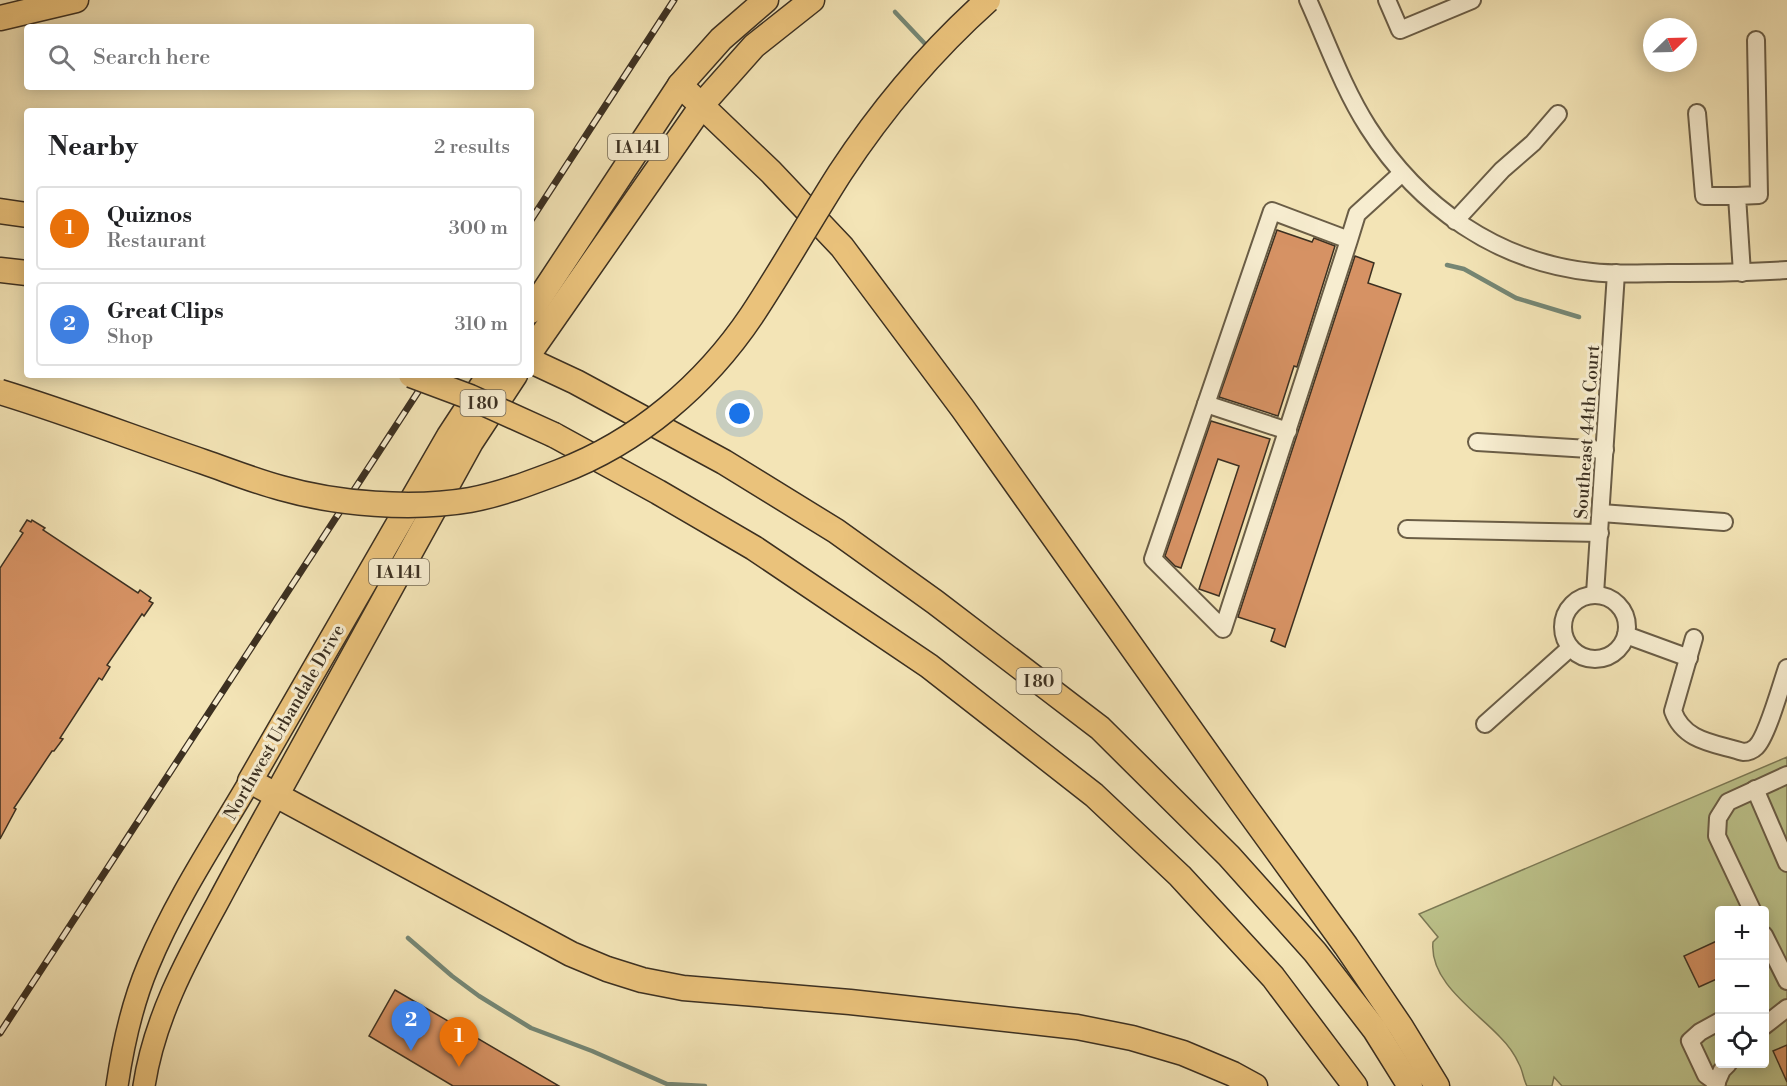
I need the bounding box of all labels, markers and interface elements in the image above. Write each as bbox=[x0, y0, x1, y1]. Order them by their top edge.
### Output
north arrow bbox=[1643, 18, 1697, 72]
search box bbox=[24, 24, 534, 90]
icon: search bbox=[45, 41, 78, 74]
text: Search here bbox=[93, 44, 210, 71]
text: Nearby bbox=[48, 131, 138, 163]
road number: IA 141 bbox=[608, 134, 668, 160]
text: 2 results bbox=[434, 135, 510, 160]
text: Quiznos bbox=[107, 202, 192, 229]
text: 1 bbox=[65, 216, 74, 241]
text: 300 m bbox=[449, 216, 508, 241]
text: Restaurant bbox=[107, 229, 206, 254]
text: Great Clips bbox=[107, 298, 224, 325]
text: 2 bbox=[63, 312, 76, 337]
text: 310 m bbox=[455, 312, 508, 337]
text: Shop bbox=[107, 325, 153, 350]
street label: Southeast 44th Court bbox=[1570, 344, 1605, 520]
road number: I 80 bbox=[460, 390, 506, 416]
your location bbox=[725, 399, 754, 428]
road number: IA 141 bbox=[369, 559, 429, 585]
street label: Northwest Urbandale Drive bbox=[219, 620, 350, 824]
road number: I 80 bbox=[1016, 668, 1062, 694]
map controls bbox=[1715, 906, 1769, 1068]
button: + bbox=[1715, 906, 1769, 960]
button: − bbox=[1715, 960, 1769, 1014]
pin: 2 bbox=[392, 1002, 430, 1051]
button: locate bbox=[1715, 1014, 1769, 1068]
pin: 1 bbox=[440, 1018, 478, 1067]

